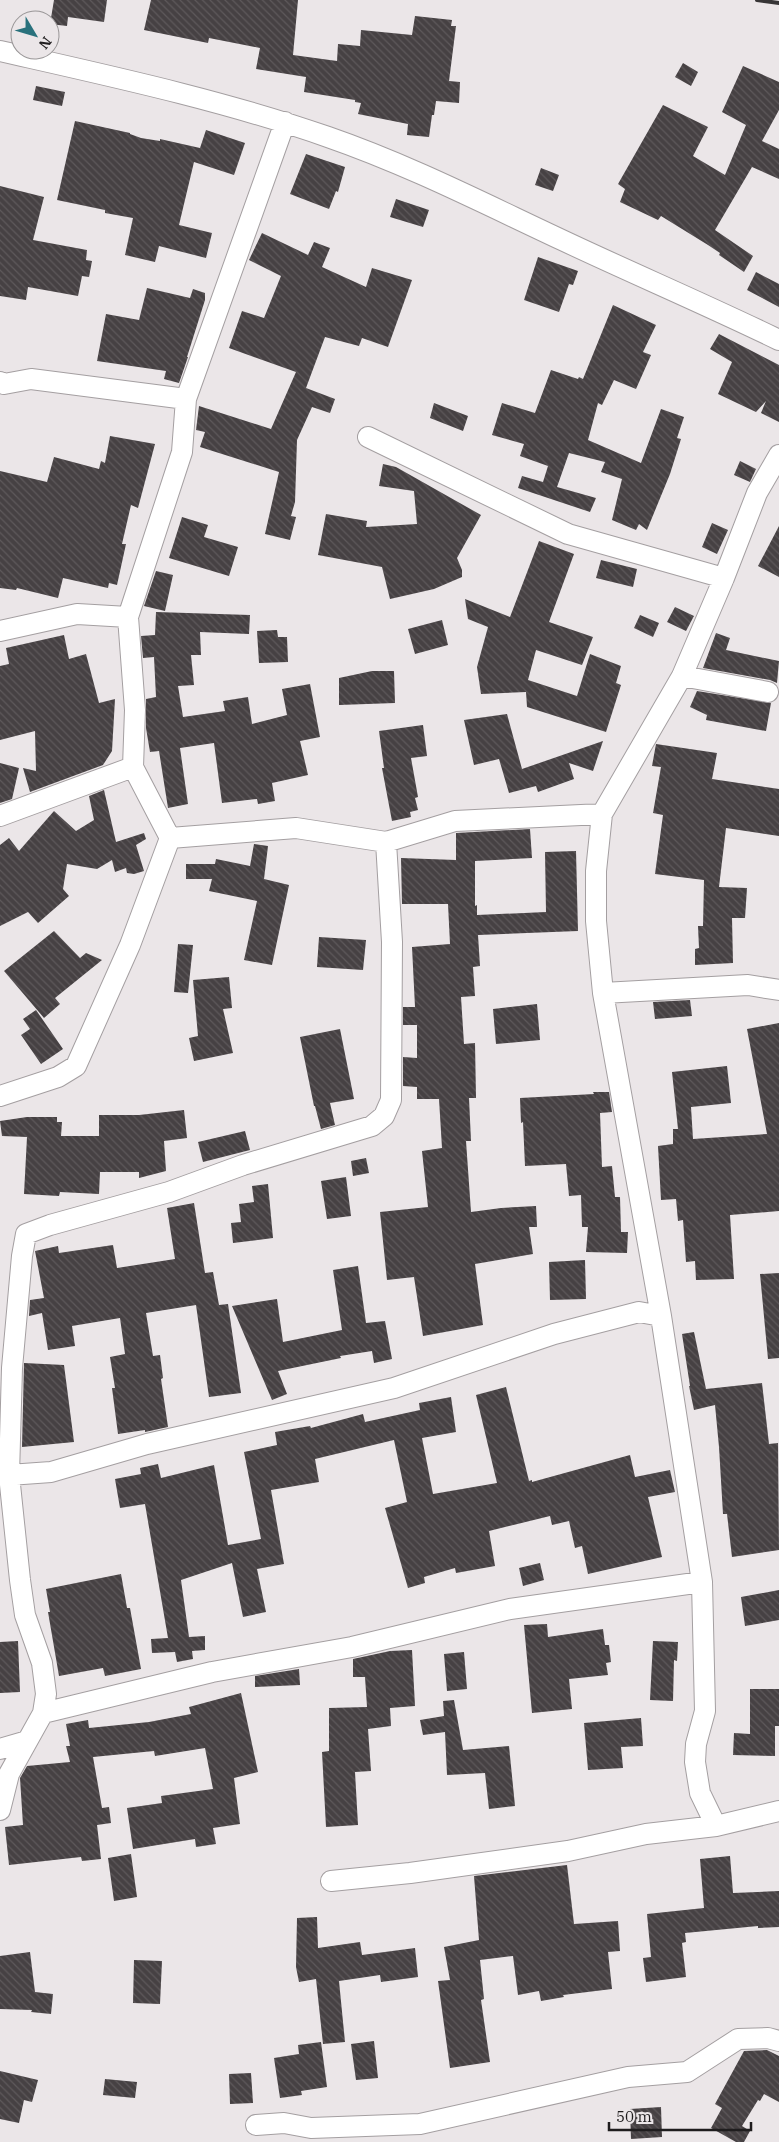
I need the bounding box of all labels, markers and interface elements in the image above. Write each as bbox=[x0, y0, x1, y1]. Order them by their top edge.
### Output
north arrow bbox=[10, 10, 60, 60]
text: N bbox=[35, 33, 56, 53]
scale bar bbox=[609, 2100, 752, 2132]
text: 50 m bbox=[616, 2107, 652, 2126]

